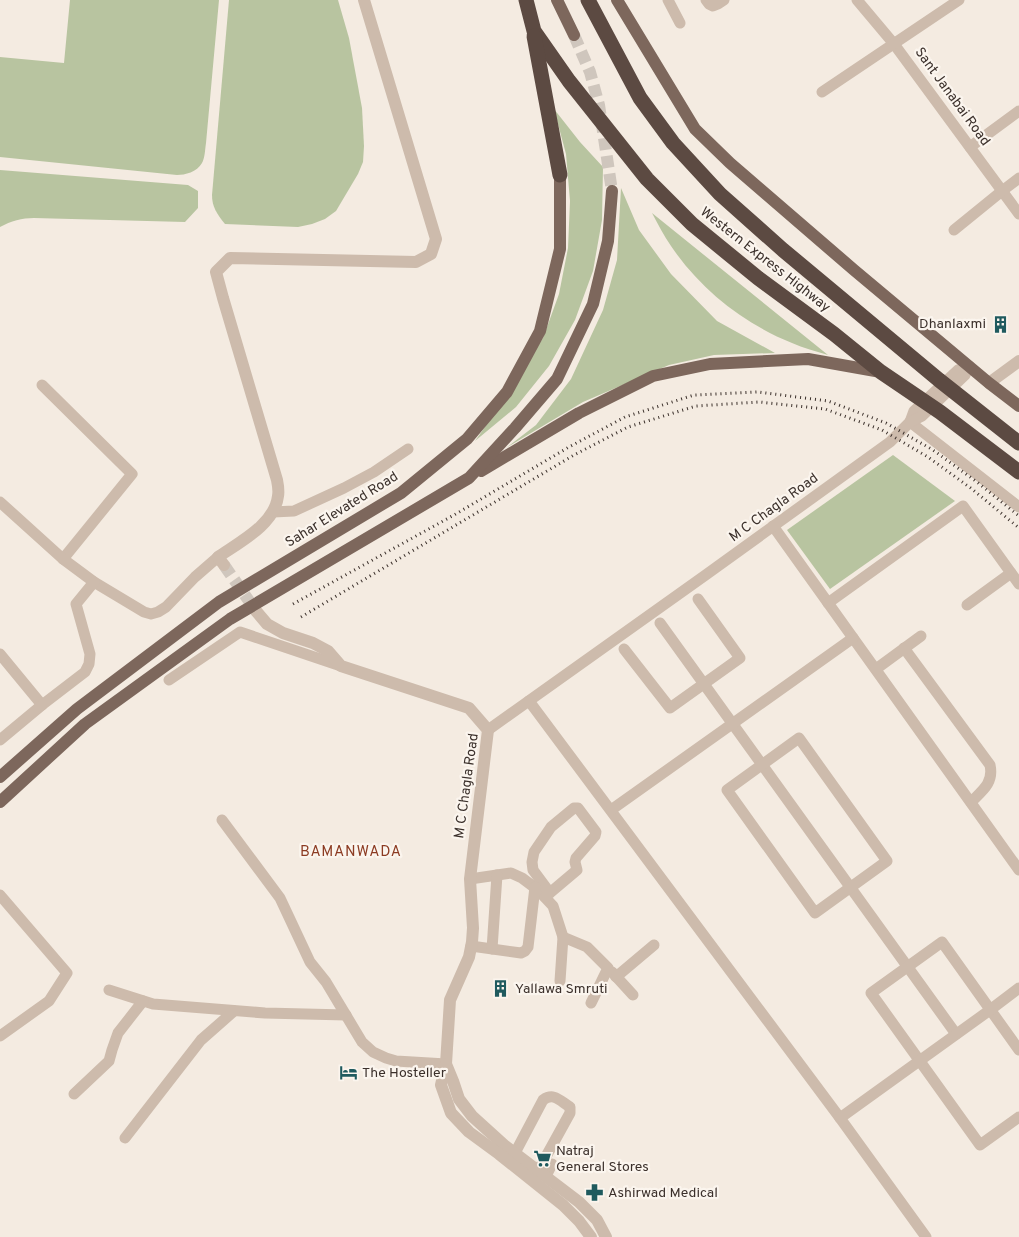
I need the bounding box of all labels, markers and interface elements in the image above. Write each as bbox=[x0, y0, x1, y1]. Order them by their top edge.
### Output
street label: Sant Janabai Road bbox=[911, 45, 993, 149]
street label: Western Express Highway bbox=[696, 204, 834, 316]
building icon: Dhanlaxmi bbox=[990, 314, 1010, 334]
place label: Dhanlaxmi bbox=[919, 316, 986, 333]
street label: Sahar Elevated Road bbox=[282, 468, 402, 552]
street label: M C Chagla Road bbox=[726, 470, 822, 546]
street label: M C Chagla Road bbox=[451, 732, 483, 840]
district label: BAMANWADA bbox=[300, 843, 402, 862]
building icon: Yallawa Smruti bbox=[491, 979, 511, 999]
place label: Yallawa Smruti bbox=[515, 981, 608, 998]
hotel icon: The Hosteller bbox=[338, 1063, 358, 1083]
place label: The Hosteller bbox=[362, 1065, 447, 1082]
place label: Natraj General Stores bbox=[556, 1143, 649, 1176]
supermarket icon: Natraj General Stores bbox=[532, 1149, 552, 1169]
pharmacy icon: Ashirwad Medical bbox=[584, 1183, 604, 1203]
place label: Ashirwad Medical bbox=[608, 1185, 718, 1202]

